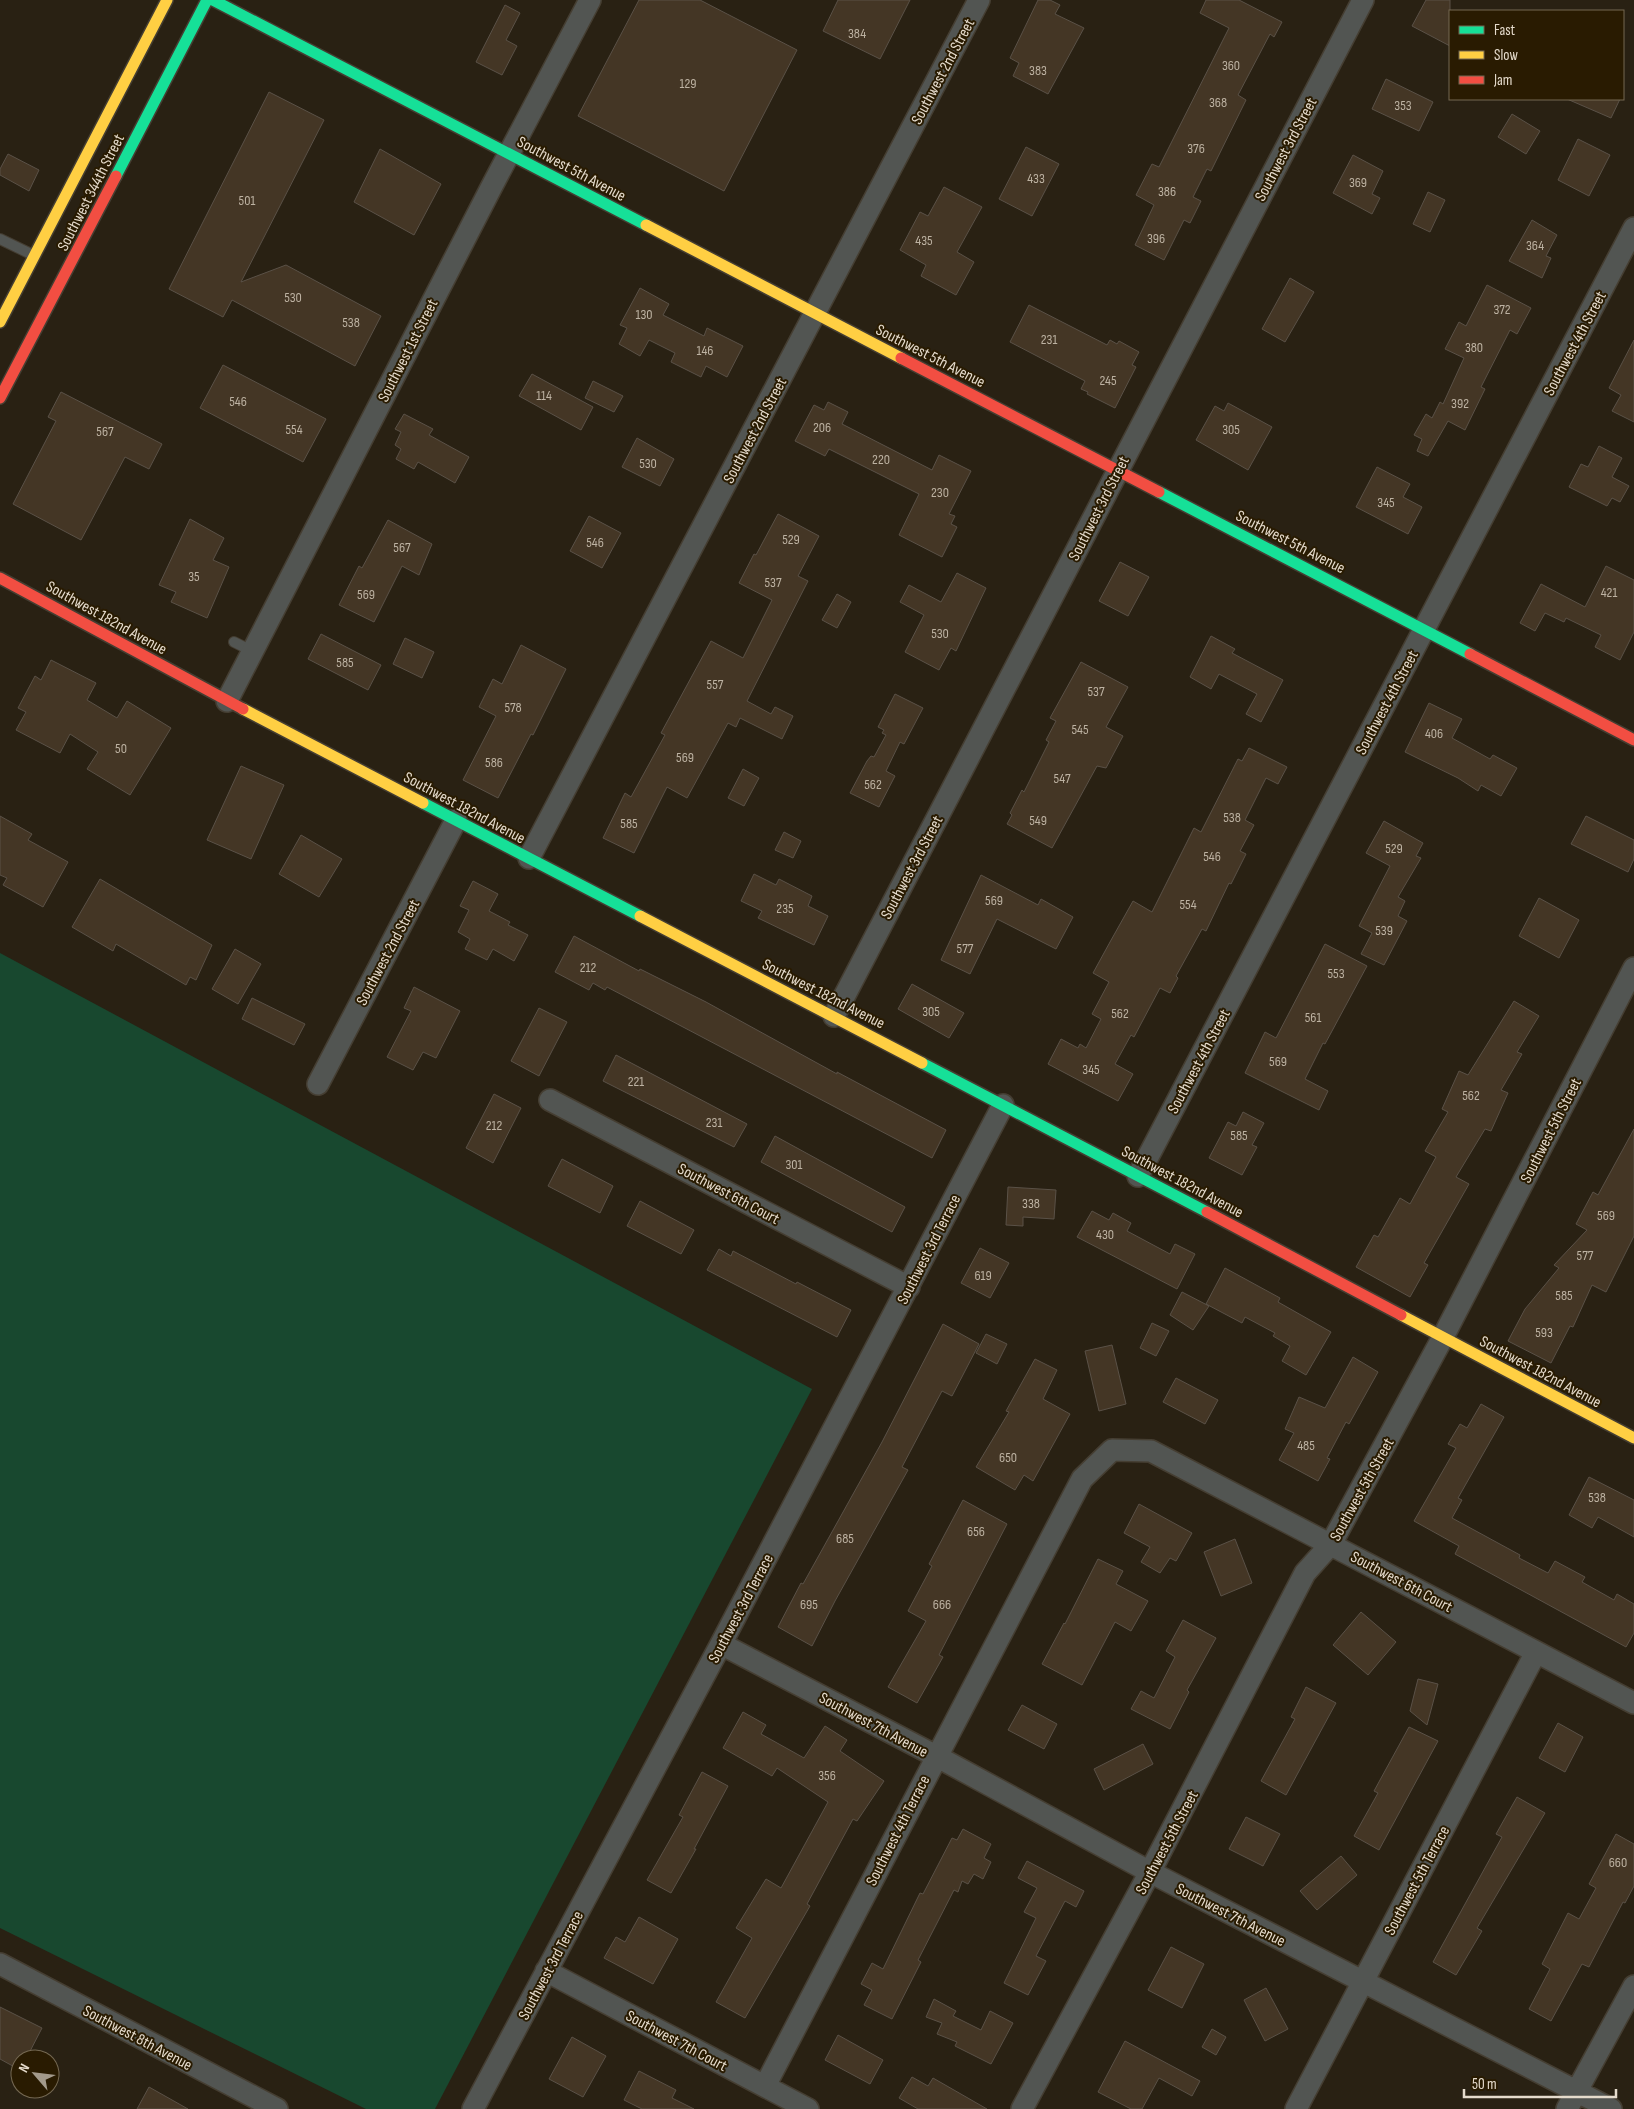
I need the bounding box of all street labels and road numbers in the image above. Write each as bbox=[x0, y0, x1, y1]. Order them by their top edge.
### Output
street label: Southwest 2nd Street bbox=[908, 16, 979, 128]
street label: Southwest 3rd Street bbox=[1251, 95, 1322, 205]
street label: Southwest 344th Street bbox=[54, 131, 129, 254]
street label: Southwest 5th Avenue bbox=[514, 133, 629, 206]
street label: Southwest 4th Street bbox=[1540, 288, 1611, 399]
street label: Southwest 1st Street bbox=[374, 296, 442, 405]
street label: Southwest 5th Avenue bbox=[872, 321, 988, 392]
street label: Southwest 2nd Street bbox=[720, 375, 791, 487]
street label: Southwest 3rd Street bbox=[1065, 453, 1134, 564]
street label: Southwest 5th Avenue bbox=[1232, 507, 1348, 578]
street label: Southwest 182nd Avenue bbox=[43, 577, 170, 659]
street label: Southwest 4th Street bbox=[1352, 647, 1423, 758]
street label: Southwest 182nd Avenue bbox=[400, 768, 528, 848]
street label: Southwest 3rd Street bbox=[877, 813, 948, 923]
street label: Southwest 2nd Street bbox=[353, 897, 424, 1009]
street label: Southwest 182nd Avenue bbox=[759, 955, 888, 1033]
street label: Southwest 4th Street bbox=[1164, 1006, 1235, 1117]
street label: Southwest 5th Street bbox=[1517, 1075, 1586, 1186]
street label: Southwest 182nd Avenue bbox=[1118, 1142, 1246, 1222]
street label: Southwest 6th Court bbox=[674, 1160, 782, 1229]
street label: Southwest 3rd Terrace bbox=[894, 1192, 965, 1308]
street label: Southwest 182nd Avenue bbox=[1476, 1332, 1604, 1412]
street label: Southwest 5th Street bbox=[1326, 1435, 1399, 1545]
street label: Southwest 6th Court bbox=[1347, 1548, 1455, 1617]
street label: Southwest 3rd Terrace bbox=[705, 1551, 778, 1666]
street label: Southwest 7th Avenue bbox=[816, 1689, 931, 1762]
street label: Southwest 4th Terrace bbox=[862, 1772, 934, 1889]
street label: Southwest 5th Street bbox=[1132, 1787, 1203, 1898]
street label: Southwest 5th Terrace bbox=[1381, 1823, 1454, 1939]
street label: Southwest 7th Avenue bbox=[1172, 1880, 1288, 1951]
street label: Southwest 3rd Terrace bbox=[515, 1908, 588, 2023]
street label: Southwest 8th Avenue bbox=[79, 2002, 195, 2075]
street label: Southwest 7th Court bbox=[622, 2007, 730, 2076]

